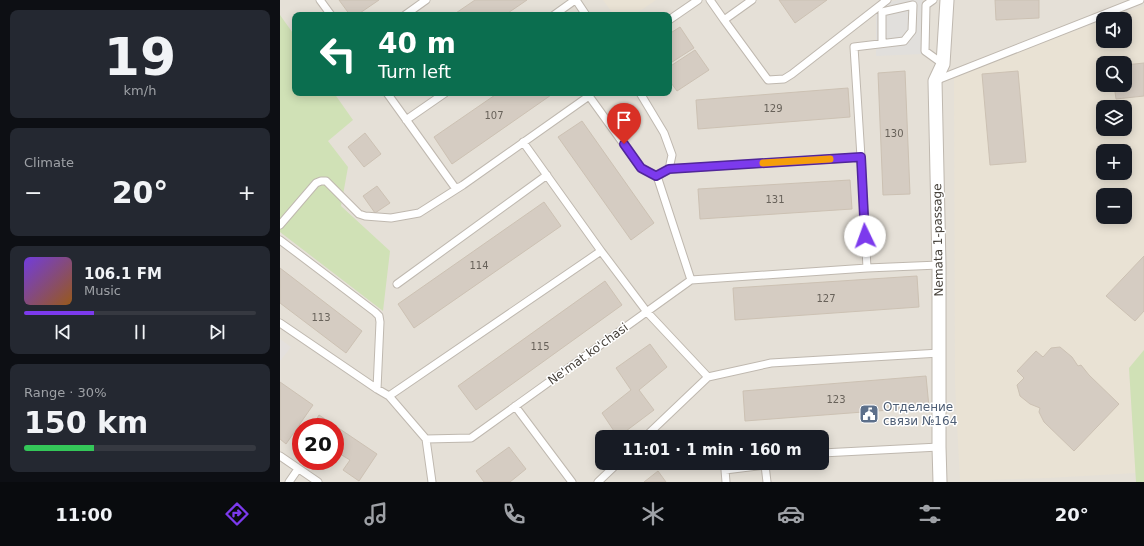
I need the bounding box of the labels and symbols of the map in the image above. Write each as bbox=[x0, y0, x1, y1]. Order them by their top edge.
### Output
pin bbox=[607, 103, 641, 144]
house number: 129 bbox=[763, 103, 783, 114]
house number: 107 bbox=[484, 110, 504, 121]
house number: 130 bbox=[884, 128, 904, 139]
street label: Nemata 1-passage bbox=[930, 183, 946, 297]
house number: 131 bbox=[765, 194, 785, 205]
position arrow bbox=[844, 215, 886, 257]
house number: 114 bbox=[469, 260, 489, 271]
house number: 127 bbox=[816, 293, 836, 304]
house number: 113 bbox=[311, 312, 331, 323]
street label: Ne'mat ko'chasi bbox=[545, 320, 631, 388]
house number: 115 bbox=[530, 341, 550, 352]
house number: 123 bbox=[826, 394, 846, 405]
place label: Отделение связи №164 bbox=[883, 400, 957, 428]
public building icon: Отделение связи №164 bbox=[858, 403, 880, 425]
speed limit sign: 20 bbox=[292, 418, 344, 470]

